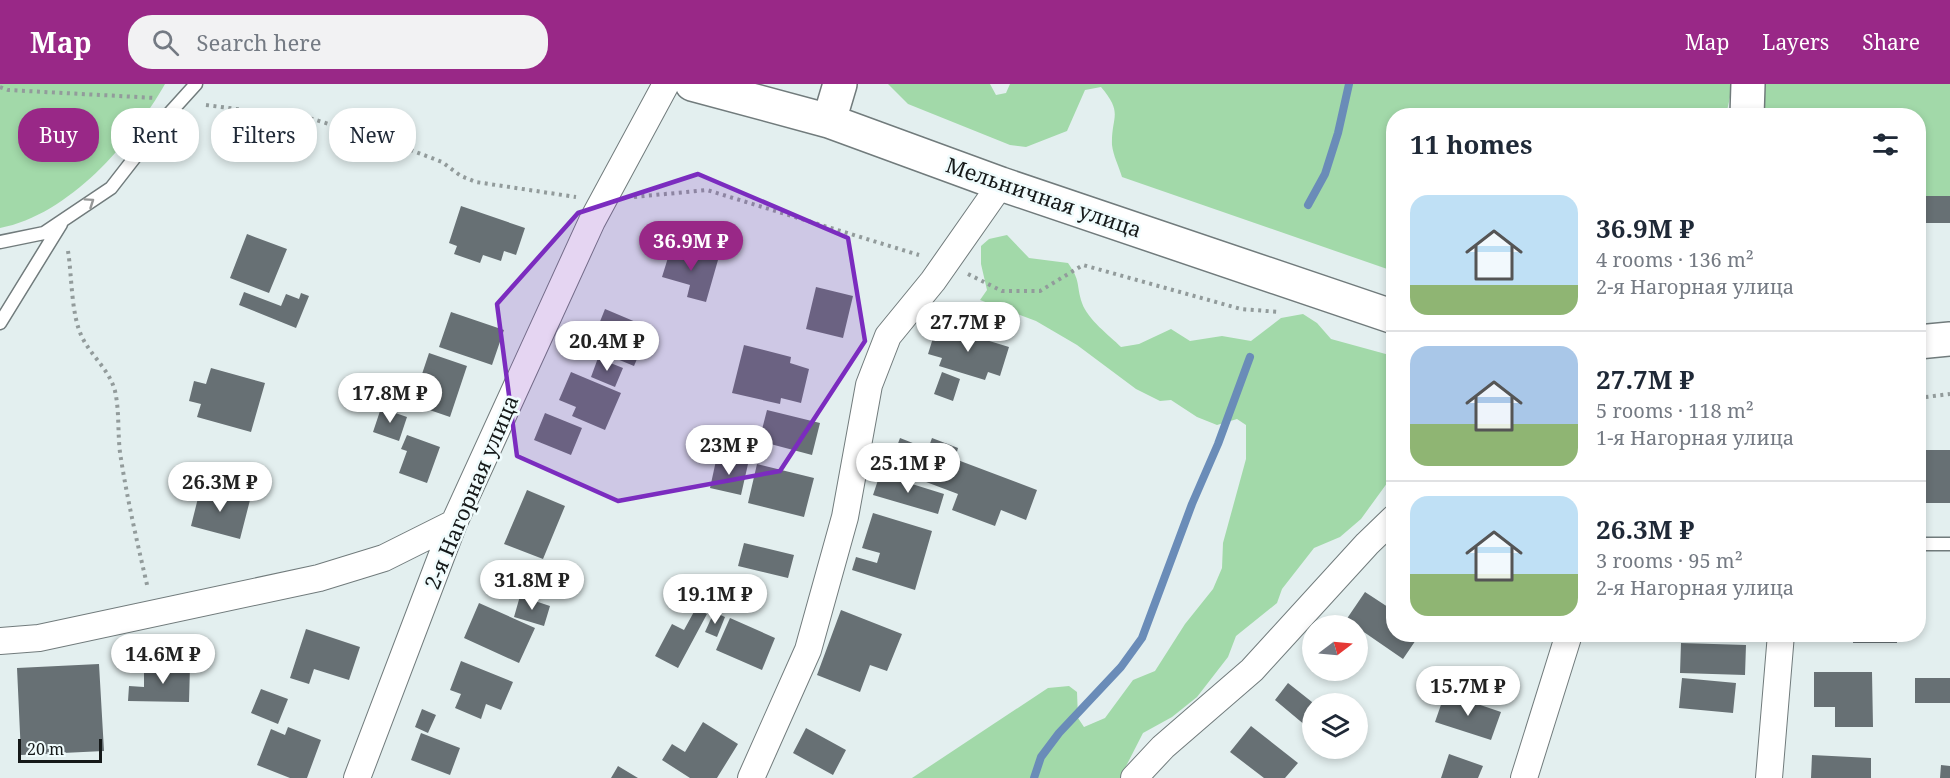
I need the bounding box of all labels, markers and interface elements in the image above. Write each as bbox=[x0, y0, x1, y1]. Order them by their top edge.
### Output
search box bbox=[128, 15, 548, 69]
text: Map bbox=[30, 23, 92, 61]
icon: search bbox=[149, 26, 182, 59]
text: Search here bbox=[197, 27, 321, 57]
text: Map bbox=[1685, 28, 1729, 56]
text: Layers bbox=[1762, 28, 1829, 56]
text: Share bbox=[1862, 28, 1920, 56]
chip: Buy bbox=[18, 108, 99, 162]
chip: Rent bbox=[111, 108, 199, 162]
chip: Filters bbox=[211, 108, 317, 162]
chip: New bbox=[329, 108, 416, 162]
text: 11 homes bbox=[1410, 126, 1532, 162]
icon: filters bbox=[1869, 128, 1902, 161]
street label: Мельничная улица bbox=[942, 150, 1146, 244]
one-way arrow bbox=[83, 198, 94, 209]
text: 36.9M ₽ bbox=[1596, 210, 1695, 246]
icon: home bbox=[1458, 219, 1530, 291]
pin: 36.9M ₽ bbox=[636, 221, 746, 272]
text: 36.9M ₽ bbox=[653, 227, 729, 254]
text: 4 rooms · 136 m² bbox=[1596, 246, 1754, 273]
text: 2-я Нагорная улица bbox=[1596, 273, 1794, 300]
pin: 27.7M ₽ bbox=[913, 302, 1023, 353]
text: 27.7M ₽ bbox=[930, 308, 1006, 335]
pin: 20.4M ₽ bbox=[552, 321, 662, 372]
text: 20.4M ₽ bbox=[569, 327, 645, 354]
text: 27.7M ₽ bbox=[1596, 361, 1695, 397]
icon: home bbox=[1458, 370, 1530, 442]
pin: 17.8M ₽ bbox=[335, 373, 445, 424]
text: 17.8M ₽ bbox=[352, 379, 428, 406]
street label: 2-я Нагорная улица bbox=[417, 391, 525, 593]
text: 5 rooms · 118 m² bbox=[1596, 397, 1754, 424]
text: 1-я Нагорная улица bbox=[1596, 424, 1794, 451]
pin: 23M ₽ bbox=[687, 425, 771, 476]
text: 23M ₽ bbox=[700, 431, 758, 458]
pin: 25.1M ₽ bbox=[853, 443, 963, 494]
text: 25.1M ₽ bbox=[870, 449, 946, 476]
pin: 26.3M ₽ bbox=[165, 462, 275, 513]
text: 26.3M ₽ bbox=[182, 468, 258, 495]
text: 26.3M ₽ bbox=[1596, 511, 1695, 547]
icon: home bbox=[1458, 520, 1530, 592]
text: 3 rooms · 95 m² bbox=[1596, 547, 1743, 574]
pin: 31.8M ₽ bbox=[477, 560, 587, 611]
text: 31.8M ₽ bbox=[494, 566, 570, 593]
pin: 19.1M ₽ bbox=[660, 574, 770, 625]
text: 2-я Нагорная улица bbox=[1596, 574, 1794, 601]
text: 19.1M ₽ bbox=[677, 580, 753, 607]
north arrow bbox=[1302, 615, 1368, 681]
map controls bbox=[1302, 615, 1368, 759]
pin: 14.6M ₽ bbox=[108, 634, 218, 685]
text: 14.6M ₽ bbox=[125, 640, 201, 667]
pin: 15.7M ₽ bbox=[1413, 666, 1523, 717]
text: 15.7M ₽ bbox=[1430, 672, 1506, 699]
button: layers bbox=[1302, 693, 1368, 759]
scale bar bbox=[18, 736, 102, 764]
text: 20 m bbox=[27, 738, 64, 760]

